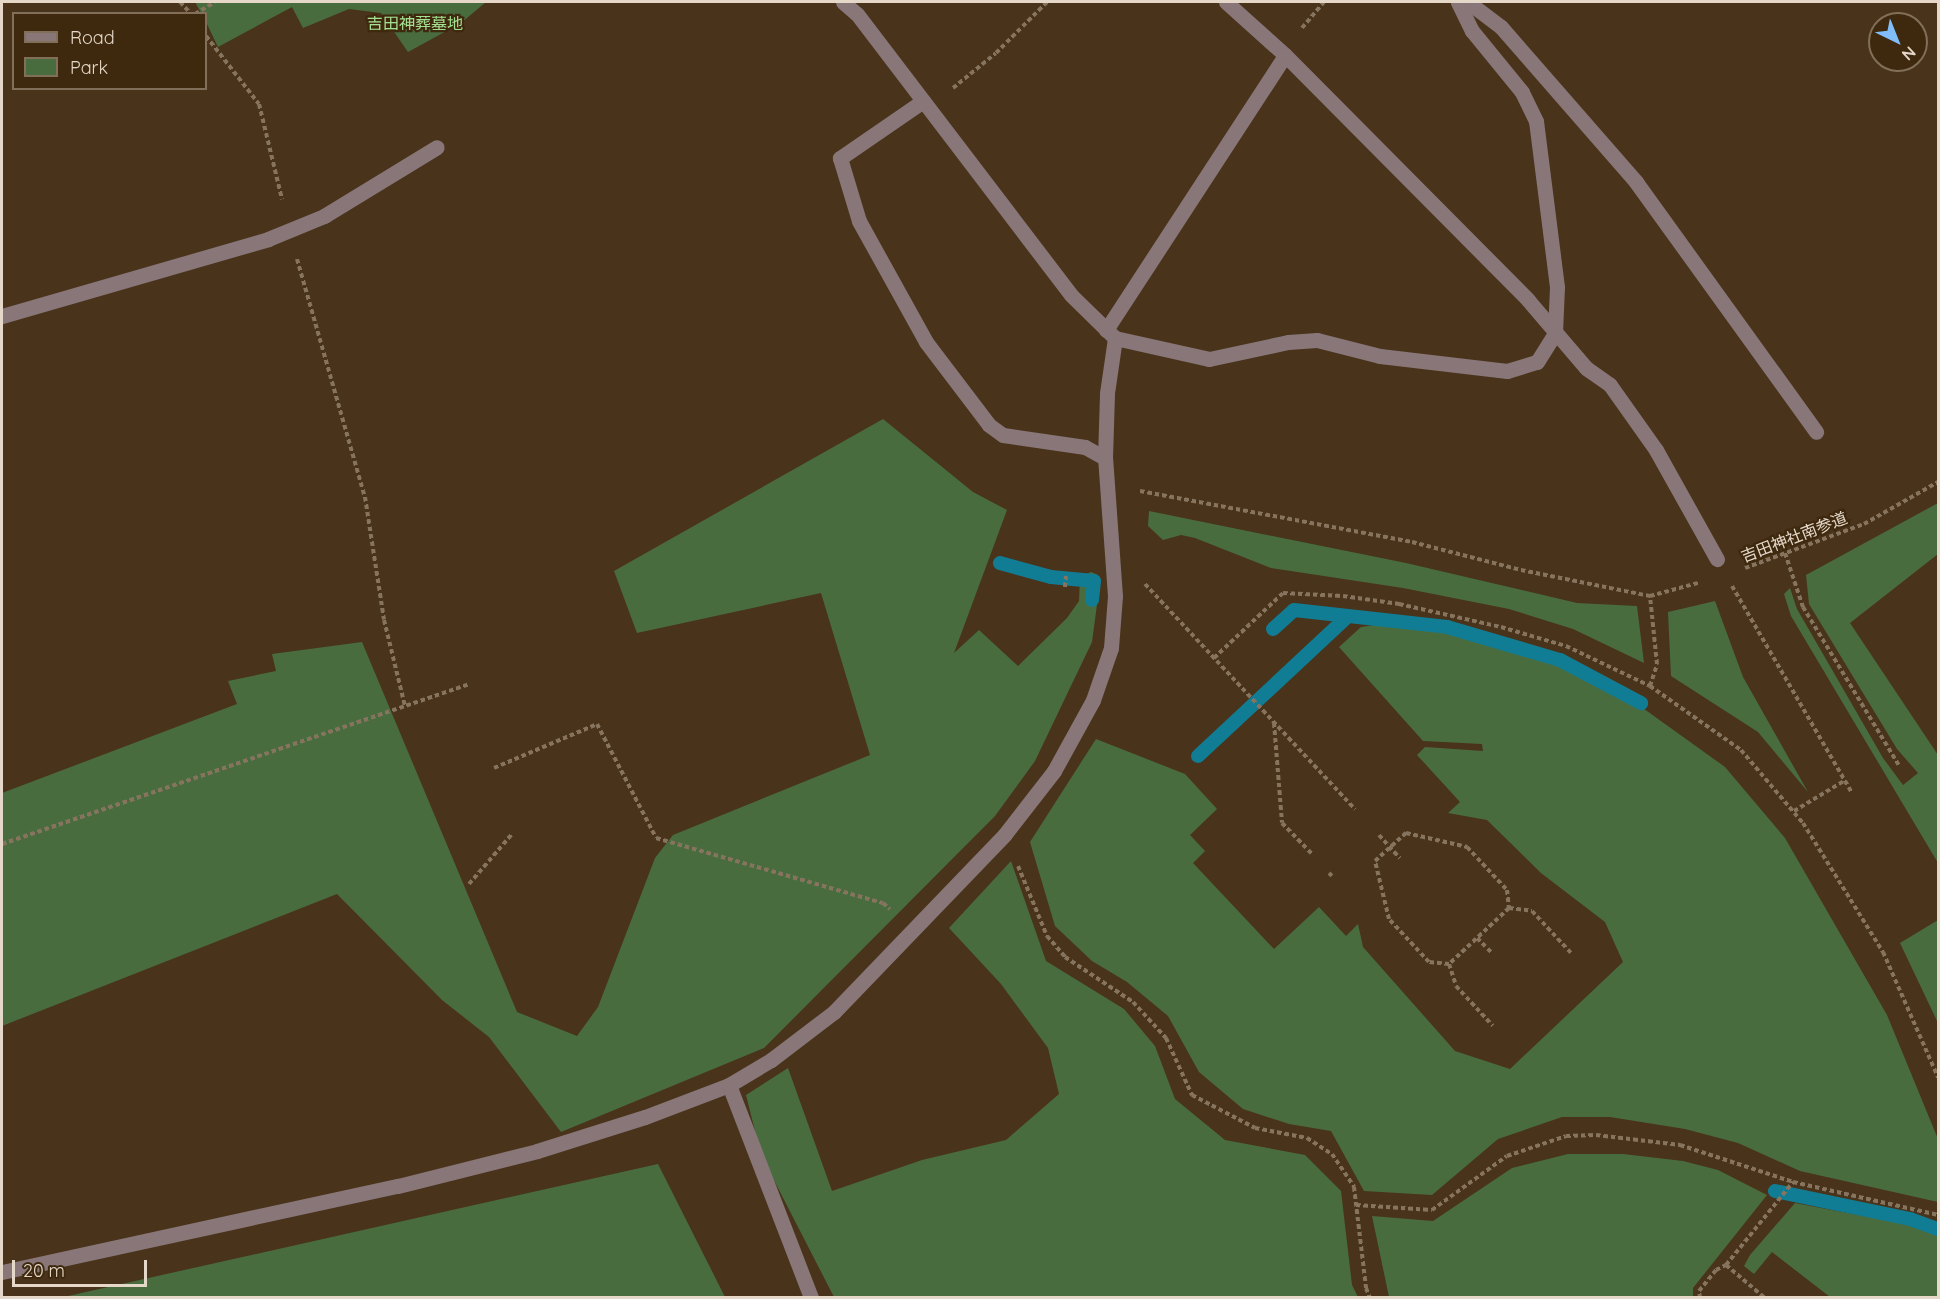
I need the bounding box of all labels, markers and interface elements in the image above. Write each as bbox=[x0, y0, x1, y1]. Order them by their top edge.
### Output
legend bbox=[12, 12, 207, 90]
north arrow bbox=[1868, 12, 1928, 72]
park label: 吉田神葬墓地 bbox=[367, 13, 463, 33]
text: Road bbox=[70, 26, 115, 49]
text: N bbox=[1898, 42, 1920, 65]
text: Park bbox=[70, 56, 108, 79]
street label: 吉田神社南参道 bbox=[1738, 508, 1850, 566]
scale bar bbox=[15, 1248, 150, 1286]
text: 20 m bbox=[23, 1259, 65, 1282]

